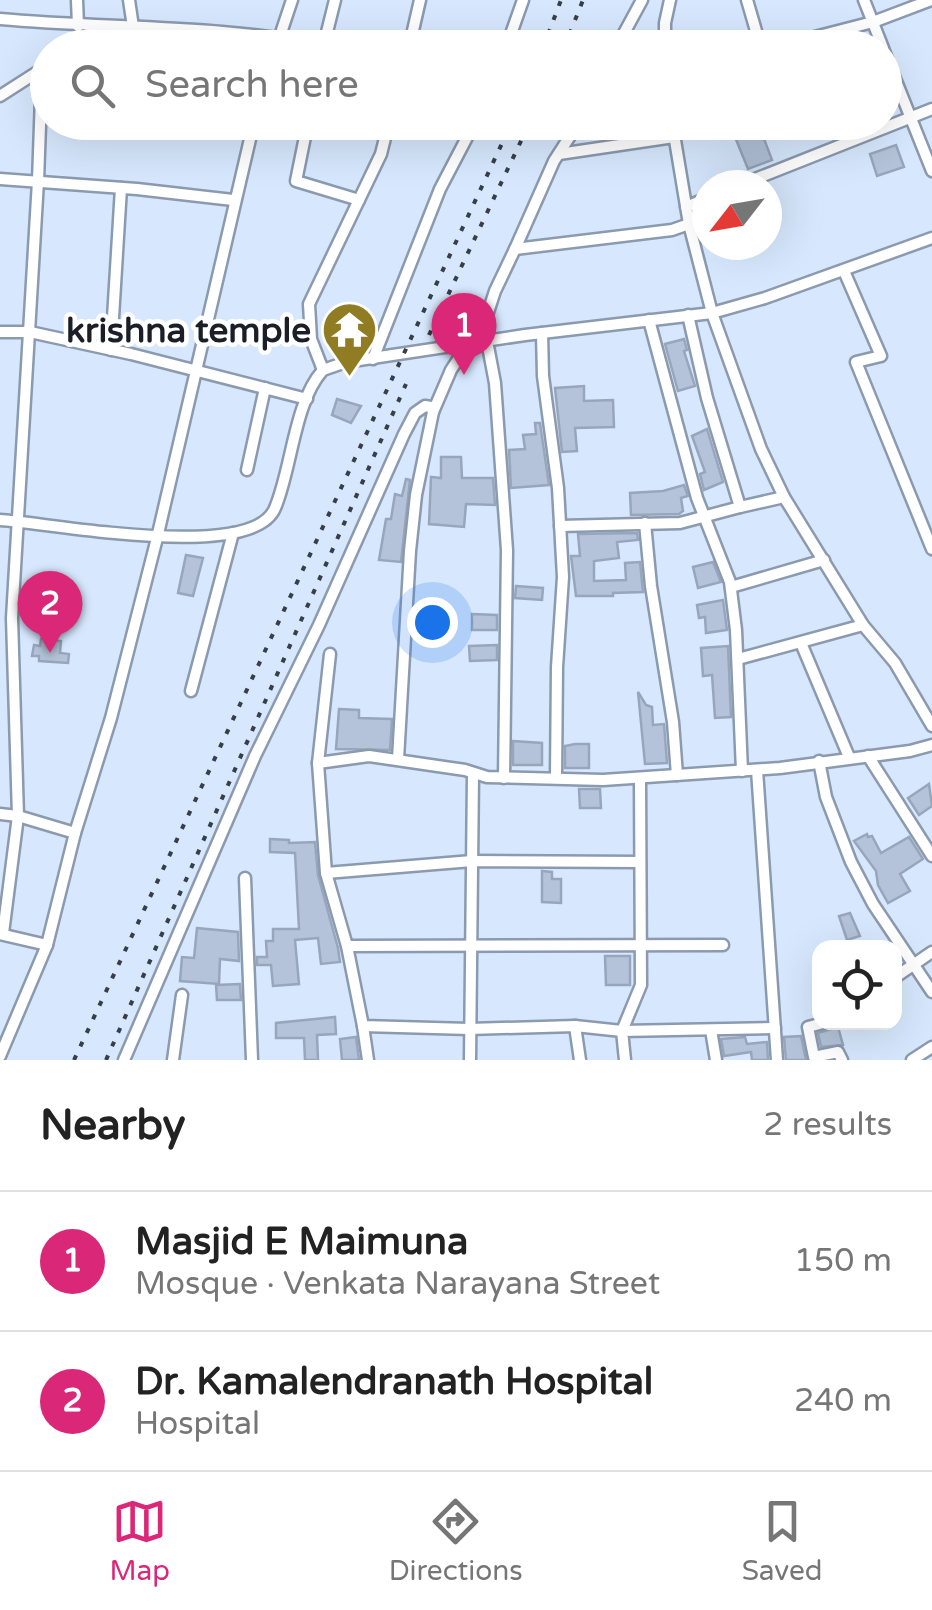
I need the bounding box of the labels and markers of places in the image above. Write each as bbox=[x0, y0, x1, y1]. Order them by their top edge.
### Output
pin: 1 bbox=[432, 292, 496, 375]
temple icon: krishna temple bbox=[320, 300, 380, 379]
place label: krishna temple bbox=[66, 310, 311, 352]
pin: 2 bbox=[18, 570, 82, 653]

